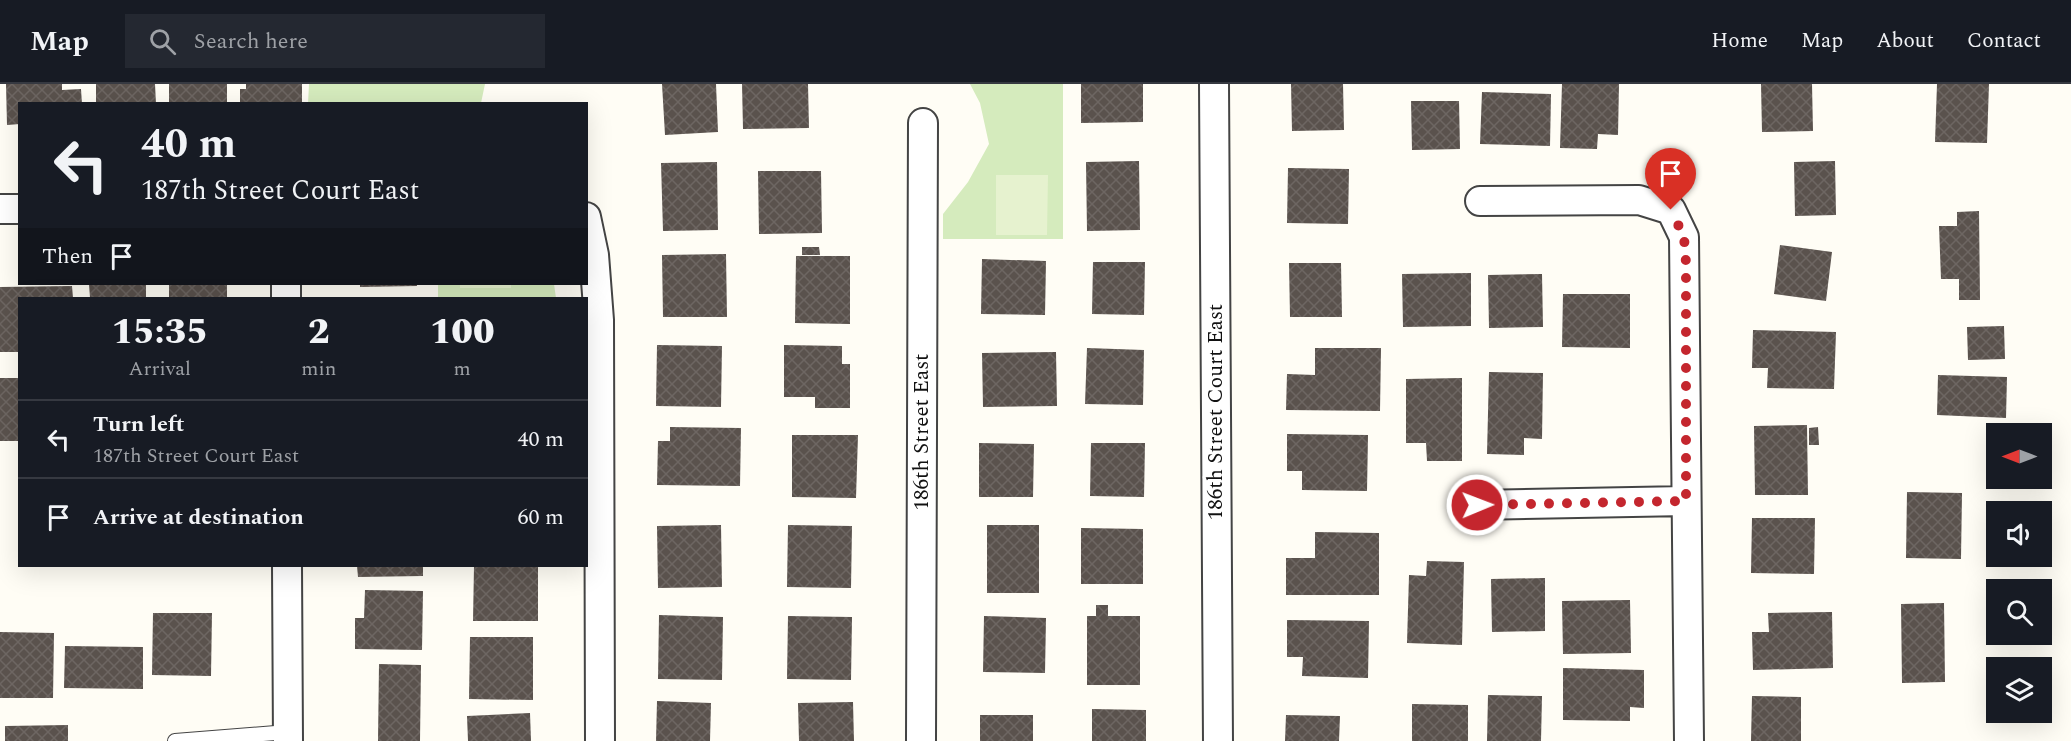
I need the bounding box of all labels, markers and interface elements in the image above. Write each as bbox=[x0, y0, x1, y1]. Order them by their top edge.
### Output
search box bbox=[125, 14, 545, 68]
text: Map bbox=[30, 20, 89, 63]
icon: search bbox=[146, 25, 179, 58]
text: Search here bbox=[194, 25, 308, 58]
text: Home bbox=[1711, 25, 1768, 57]
text: Map bbox=[1801, 25, 1843, 57]
text: About bbox=[1876, 25, 1934, 57]
text: Contact bbox=[1967, 25, 2041, 57]
text: 40 m bbox=[141, 113, 236, 176]
icon: left bbox=[42, 126, 120, 204]
pin bbox=[1645, 148, 1696, 210]
icon: arrive bbox=[1654, 157, 1687, 190]
text: 187th Street Court East bbox=[141, 170, 419, 212]
text: Then bbox=[42, 240, 93, 273]
icon: arrive bbox=[105, 240, 138, 273]
street label: 186th Street Court East bbox=[1200, 304, 1232, 520]
text: 15:35 bbox=[111, 305, 208, 360]
text: 2 bbox=[308, 305, 330, 360]
text: 100 bbox=[430, 305, 495, 360]
street label: 186th Street East bbox=[906, 353, 938, 511]
text: Arrival bbox=[129, 354, 191, 384]
text: min bbox=[301, 354, 336, 384]
text: m bbox=[454, 354, 471, 384]
text: Turn left bbox=[93, 408, 185, 441]
icon: left bbox=[42, 423, 75, 456]
text: 40 m bbox=[518, 423, 564, 456]
north arrow bbox=[1986, 423, 2052, 489]
map controls bbox=[1986, 423, 2052, 723]
text: 187th Street Court East bbox=[93, 441, 299, 471]
position arrow bbox=[1445, 473, 1509, 537]
icon: arrive bbox=[42, 501, 75, 534]
text: Arrive at destination bbox=[93, 501, 304, 534]
text: 60 m bbox=[518, 501, 564, 534]
button: sound bbox=[1986, 501, 2052, 567]
button: search bbox=[1986, 579, 2052, 645]
button: layers bbox=[1986, 657, 2052, 723]

